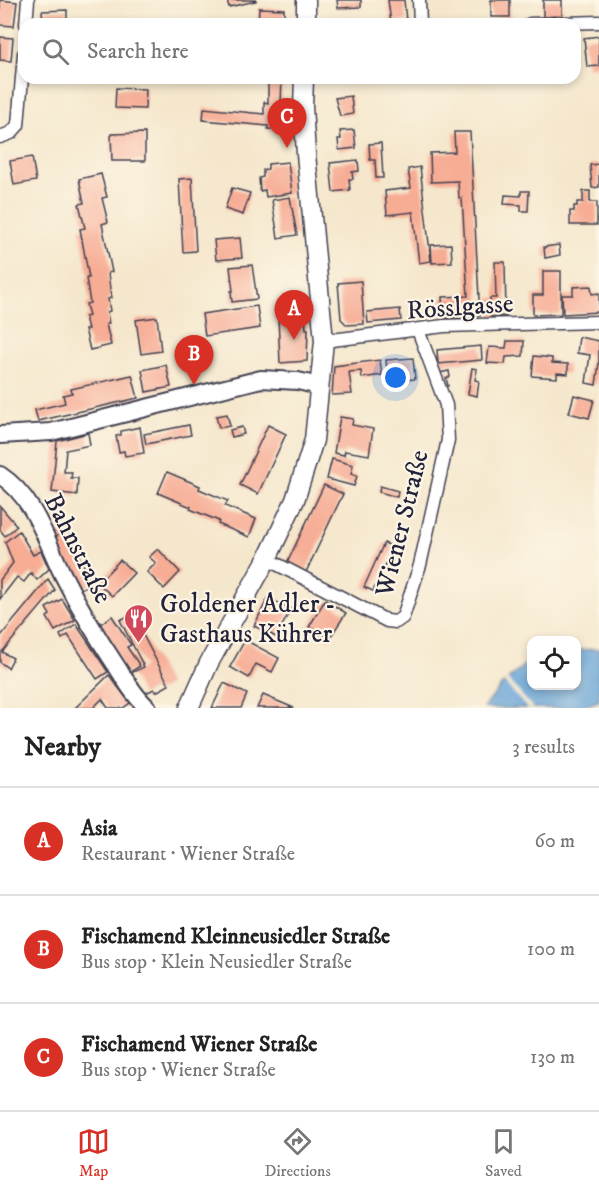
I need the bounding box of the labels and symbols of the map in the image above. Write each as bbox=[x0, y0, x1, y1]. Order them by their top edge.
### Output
pin: C bbox=[268, 98, 306, 148]
street label: Rösslgasse bbox=[406, 287, 515, 328]
pin: A bbox=[274, 290, 314, 340]
pin: B bbox=[174, 336, 214, 385]
your location bbox=[381, 363, 410, 392]
street label: Wiener Straße bbox=[368, 447, 437, 601]
street label: Bahnstraße bbox=[36, 488, 119, 609]
place label: Goldener Adler - Gasthaus Kührer bbox=[160, 588, 336, 651]
restaurant icon: Goldener Adler - Gasthaus Kührer bbox=[123, 602, 155, 644]

